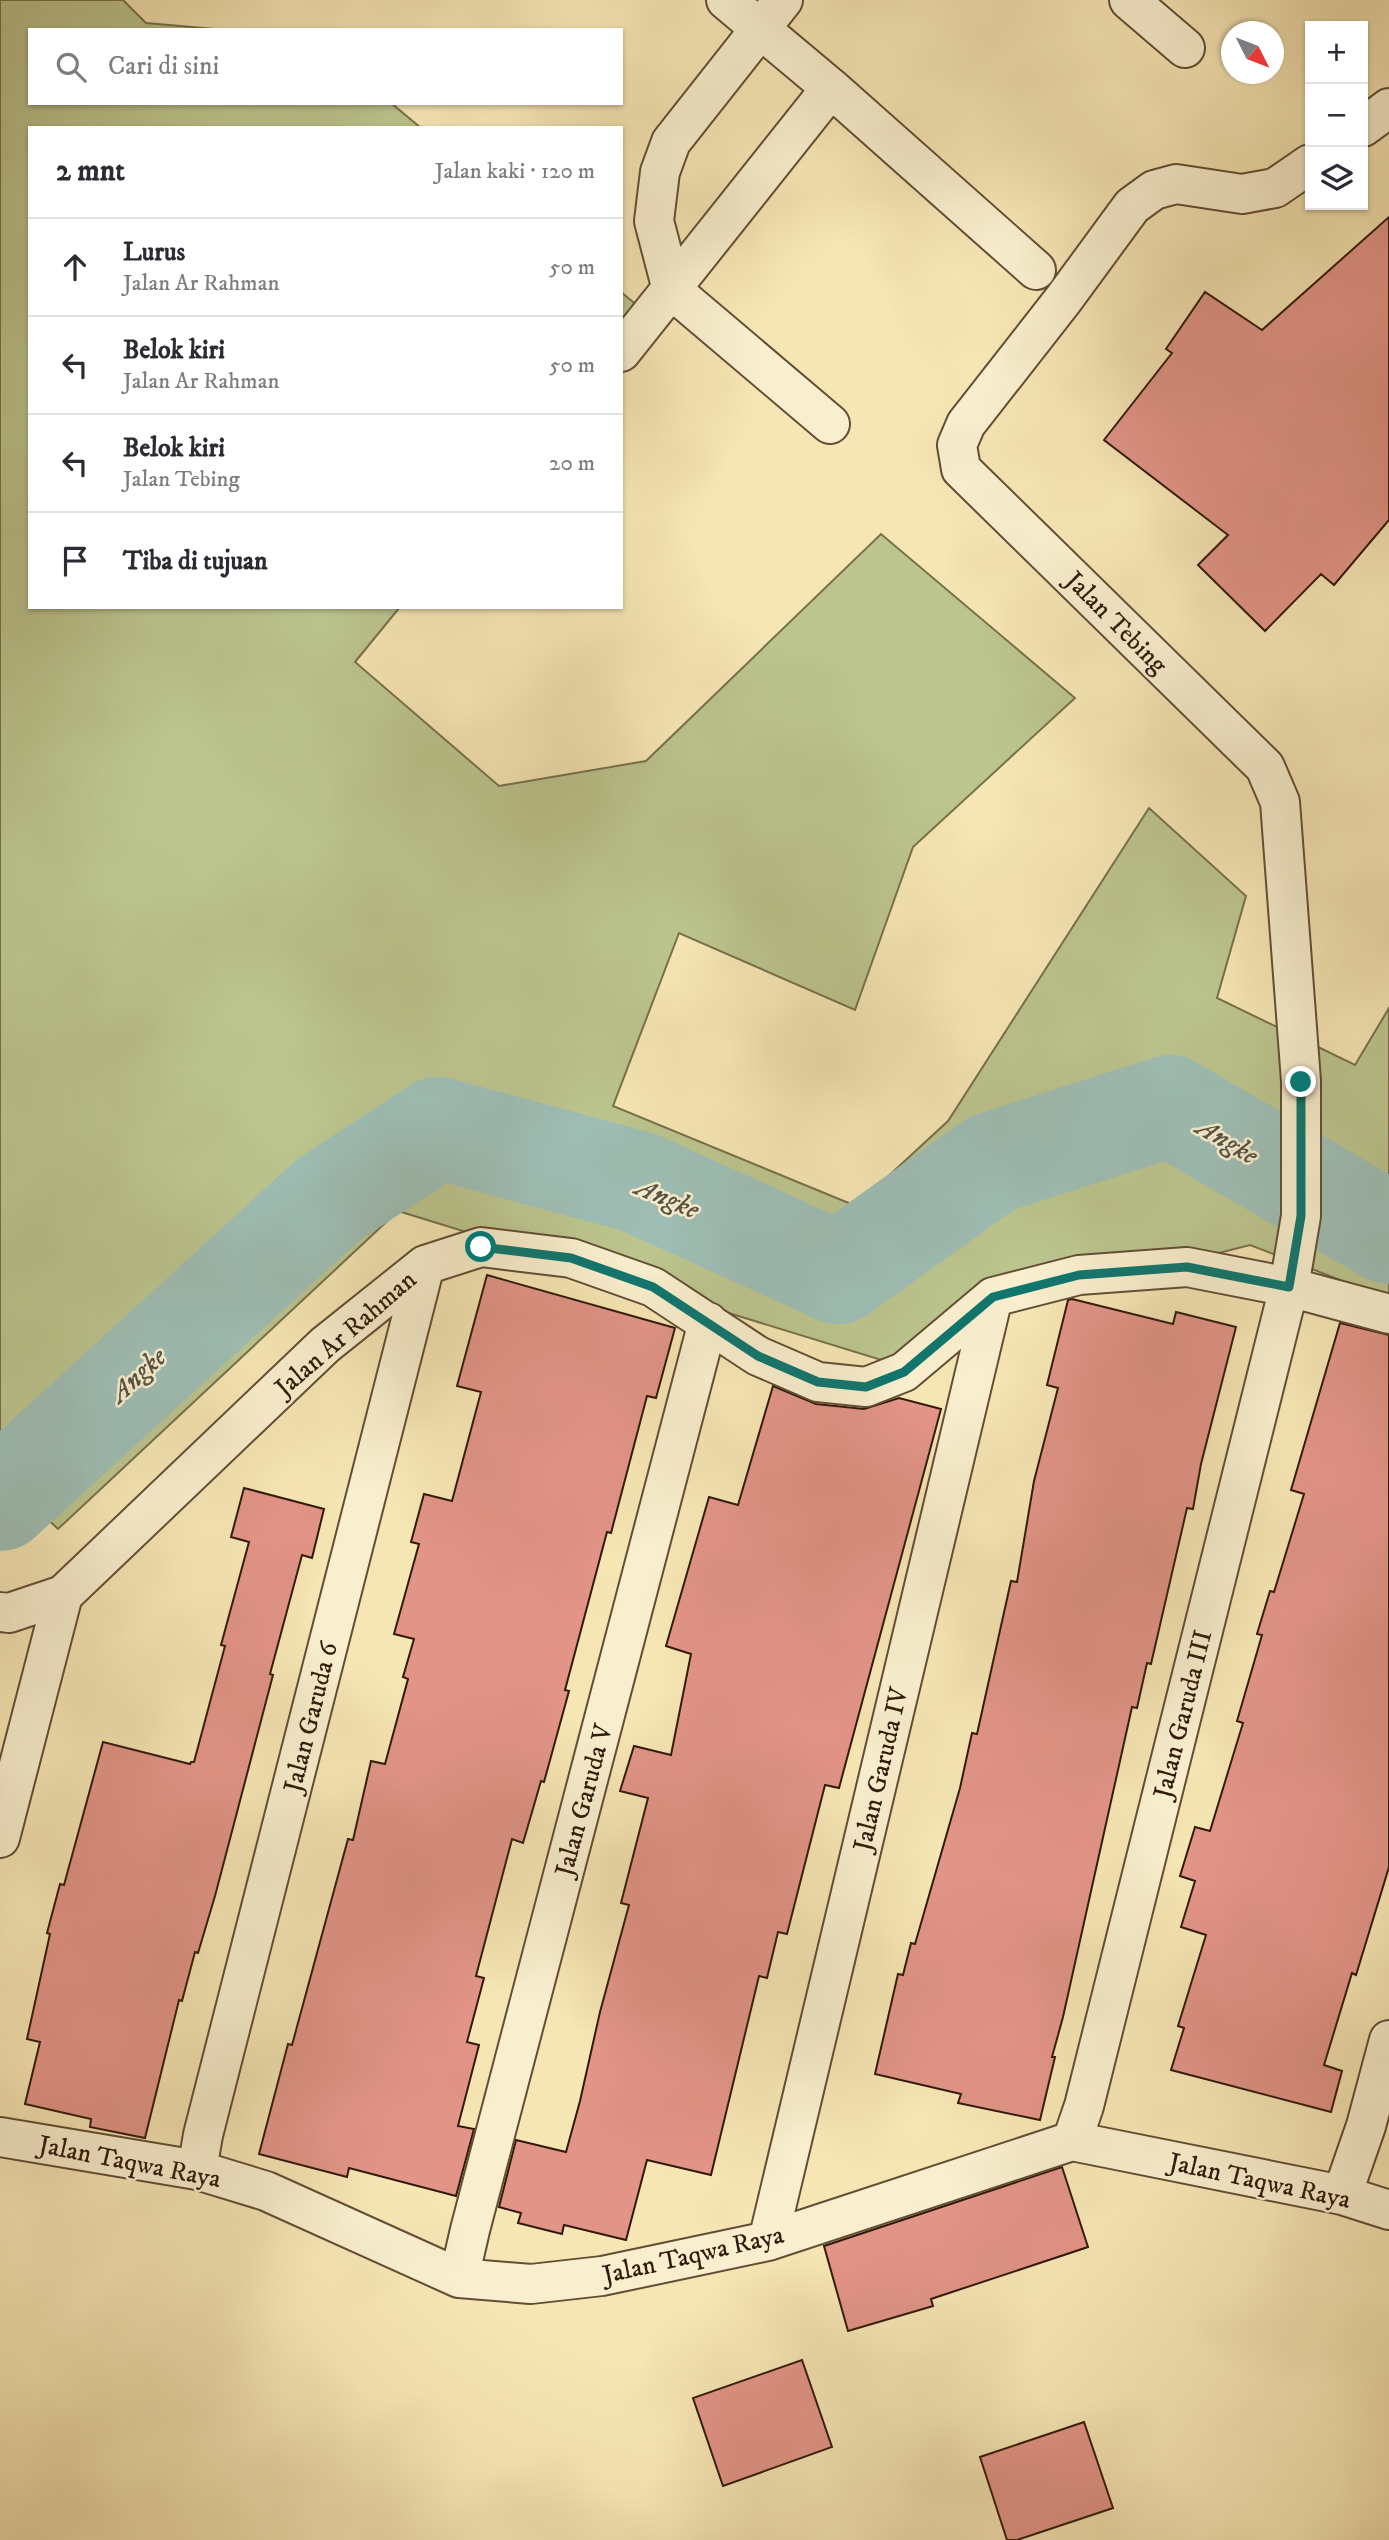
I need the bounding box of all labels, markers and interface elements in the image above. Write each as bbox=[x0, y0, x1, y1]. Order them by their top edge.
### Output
north arrow bbox=[1221, 21, 1284, 84]
map controls bbox=[1305, 21, 1368, 210]
button: + bbox=[1305, 21, 1368, 84]
search box bbox=[28, 28, 623, 105]
icon: search bbox=[52, 48, 90, 86]
text: Cari di sini bbox=[108, 50, 219, 83]
button: − bbox=[1305, 84, 1368, 147]
button: layers bbox=[1305, 147, 1368, 210]
text: 2 mnt bbox=[56, 153, 125, 190]
text: Jalan kaki · 120 m bbox=[435, 157, 595, 186]
text: Lurus bbox=[123, 236, 185, 269]
icon: ahead bbox=[56, 248, 94, 286]
text: 50 m bbox=[549, 253, 595, 282]
text: Jalan Ar Rahman bbox=[123, 269, 279, 298]
text: Belok kiri bbox=[123, 334, 225, 367]
icon: left bbox=[56, 346, 94, 384]
text: 50 m bbox=[549, 351, 595, 380]
text: Jalan Ar Rahman bbox=[123, 367, 279, 396]
text: Belok kiri bbox=[123, 432, 225, 465]
icon: left bbox=[56, 444, 94, 482]
text: 20 m bbox=[549, 449, 595, 478]
text: Jalan Tebing bbox=[123, 465, 240, 494]
icon: arrive bbox=[56, 542, 94, 580]
text: Tiba di tujuan bbox=[123, 545, 268, 578]
street label: Jalan Tebing bbox=[1056, 563, 1174, 682]
route end bbox=[1285, 1066, 1316, 1097]
water label: Angke bbox=[1188, 1108, 1266, 1174]
water label: Angke bbox=[628, 1168, 706, 1228]
route start bbox=[465, 1231, 496, 1262]
street label: Jalan Ar Rahman bbox=[267, 1263, 424, 1406]
water label: Angke bbox=[100, 1339, 175, 1412]
street label: Jalan Garuda III bbox=[1146, 1627, 1220, 1804]
street label: Jalan Garuda 6 bbox=[276, 1637, 346, 1798]
street label: Jalan Garuda IV bbox=[846, 1684, 916, 1856]
street label: Jalan Garuda V bbox=[548, 1720, 621, 1882]
street label: Jalan Taqwa Raya bbox=[34, 2128, 224, 2196]
street label: Jalan Taqwa Raya bbox=[1164, 2146, 1354, 2217]
street label: Jalan Taqwa Raya bbox=[598, 2219, 787, 2293]

